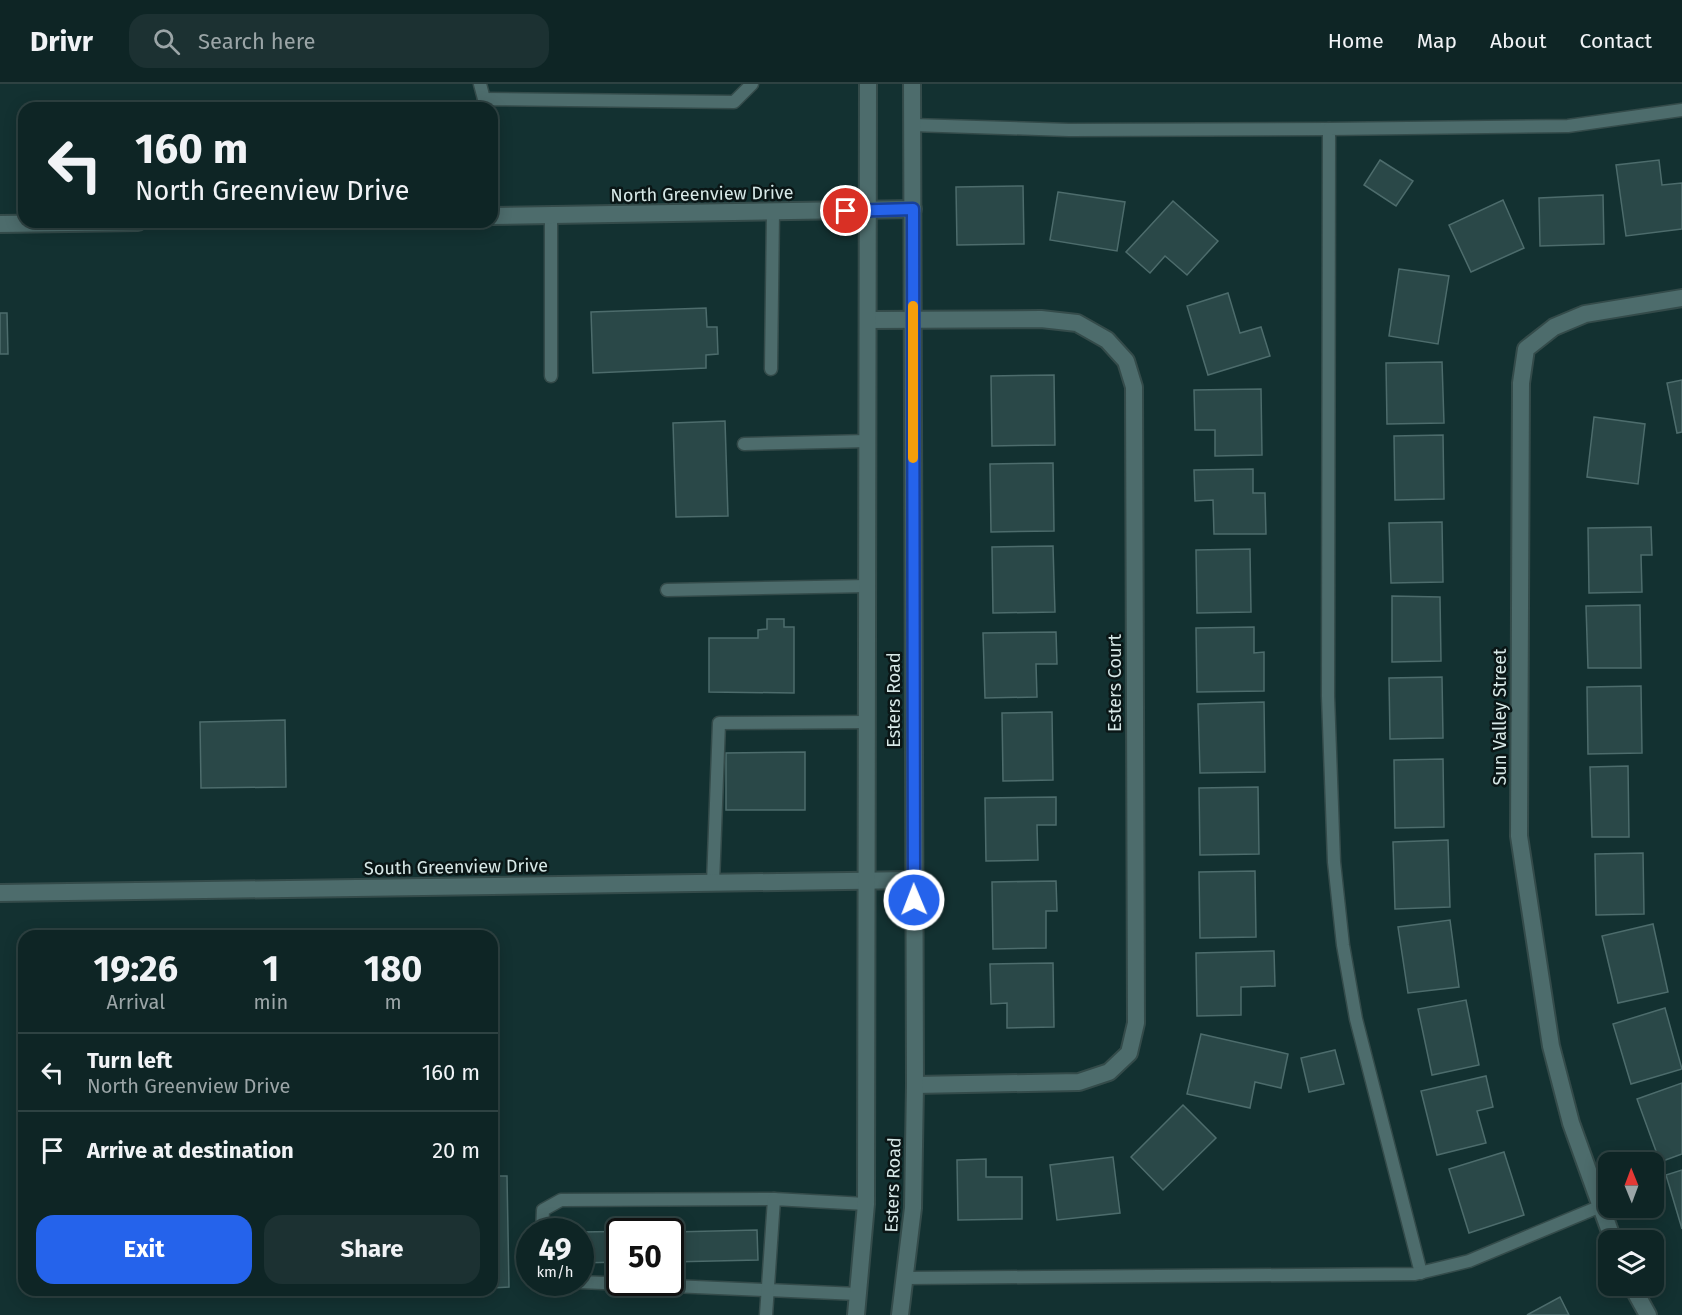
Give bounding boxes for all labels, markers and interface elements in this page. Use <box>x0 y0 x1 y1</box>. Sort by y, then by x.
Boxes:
search box <box>129 14 549 68</box>
text: Drivr <box>30 25 93 58</box>
icon: search <box>150 25 183 58</box>
text: Search here <box>198 28 315 55</box>
text: Home <box>1328 28 1384 54</box>
text: Map <box>1417 28 1457 54</box>
text: About <box>1490 28 1547 54</box>
text: Contact <box>1580 28 1652 54</box>
text: 160 m <box>135 124 248 174</box>
icon: left <box>36 126 114 204</box>
text: North Greenview Drive <box>135 175 410 207</box>
street label: North Greenview Drive <box>610 181 794 207</box>
pin <box>820 185 871 236</box>
icon: arrive <box>829 194 862 227</box>
street label: Esters Court <box>1104 634 1126 732</box>
street label: Sun Valley Street <box>1489 648 1511 786</box>
street label: Esters Road <box>883 652 905 748</box>
street label: South Greenview Drive <box>364 854 548 880</box>
position arrow <box>882 868 946 932</box>
text: 19:26 <box>94 947 178 991</box>
text: 1 <box>263 947 279 991</box>
text: 180 <box>364 947 422 991</box>
text: Arrival <box>107 990 165 1014</box>
text: min <box>254 990 288 1014</box>
text: m <box>384 990 402 1014</box>
text: Turn left <box>87 1047 172 1074</box>
icon: left <box>36 1056 69 1089</box>
text: 160 m <box>422 1059 480 1086</box>
text: North Greenview Drive <box>87 1074 290 1098</box>
icon: arrive <box>36 1134 69 1167</box>
text: Arrive at destination <box>87 1137 294 1164</box>
text: 20 m <box>432 1137 480 1164</box>
street label: Esters Road <box>880 1137 906 1233</box>
north arrow <box>1598 1152 1664 1218</box>
map controls <box>1598 1152 1664 1296</box>
button: Exit <box>36 1215 252 1284</box>
button: Share <box>264 1215 480 1284</box>
speed limit sign: 50 <box>606 1218 684 1296</box>
button: layers <box>1598 1230 1664 1296</box>
text: 49 <box>538 1232 572 1268</box>
text: km/h <box>536 1263 574 1281</box>

